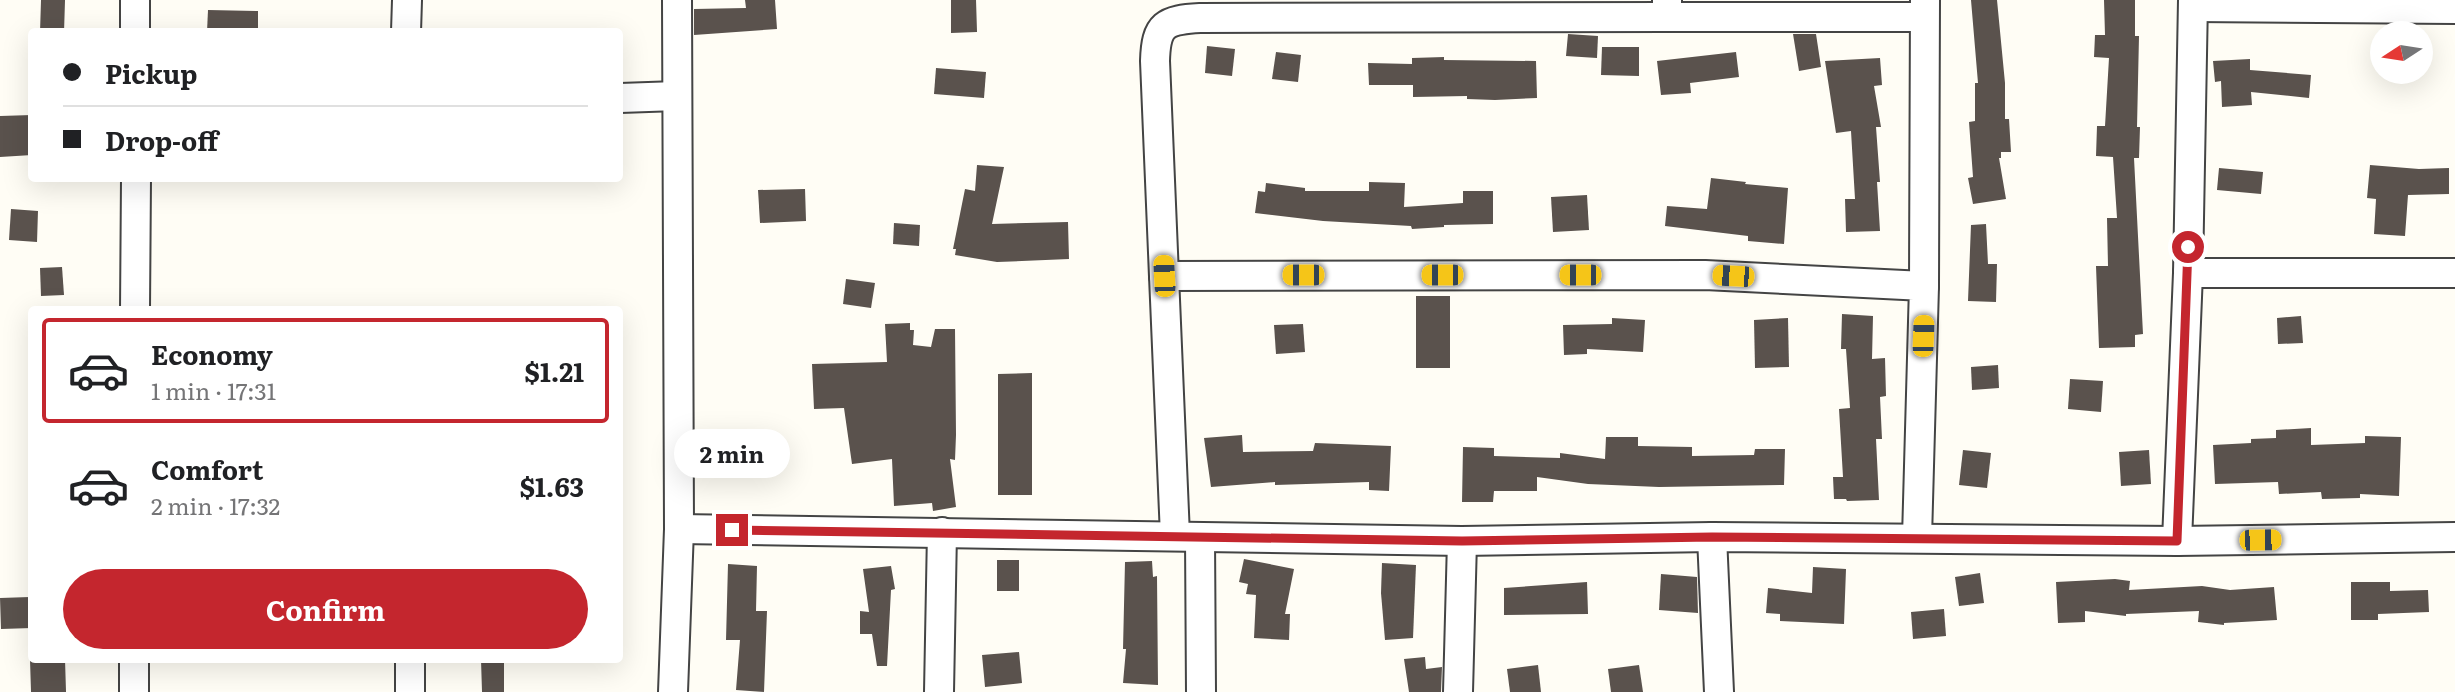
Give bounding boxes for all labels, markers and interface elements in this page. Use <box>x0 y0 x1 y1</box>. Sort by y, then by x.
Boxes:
north arrow <box>2370 21 2432 84</box>
map controls <box>2370 21 2433 84</box>
text: Pickup <box>105 53 197 92</box>
text: Drop-off <box>105 120 218 159</box>
route start <box>2172 231 2204 263</box>
car <box>1153 254 1176 298</box>
car <box>1712 264 1755 288</box>
car <box>1283 265 1325 286</box>
car <box>1422 265 1464 286</box>
car <box>1560 265 1602 286</box>
car <box>1912 315 1935 357</box>
text: Economy <box>151 334 273 373</box>
icon: car <box>67 339 130 402</box>
text: $1.21 <box>524 351 584 390</box>
text: 1 min · 17:31 <box>151 373 276 407</box>
callout: 2 min <box>674 428 790 477</box>
text: 2 min <box>700 436 764 470</box>
text: Comfort <box>151 449 263 488</box>
icon: car <box>67 454 130 517</box>
text: $1.63 <box>520 466 584 505</box>
text: 2 min · 17:32 <box>151 488 280 522</box>
route end <box>716 514 748 546</box>
car <box>2239 529 2282 551</box>
button: Confirm <box>63 569 588 649</box>

